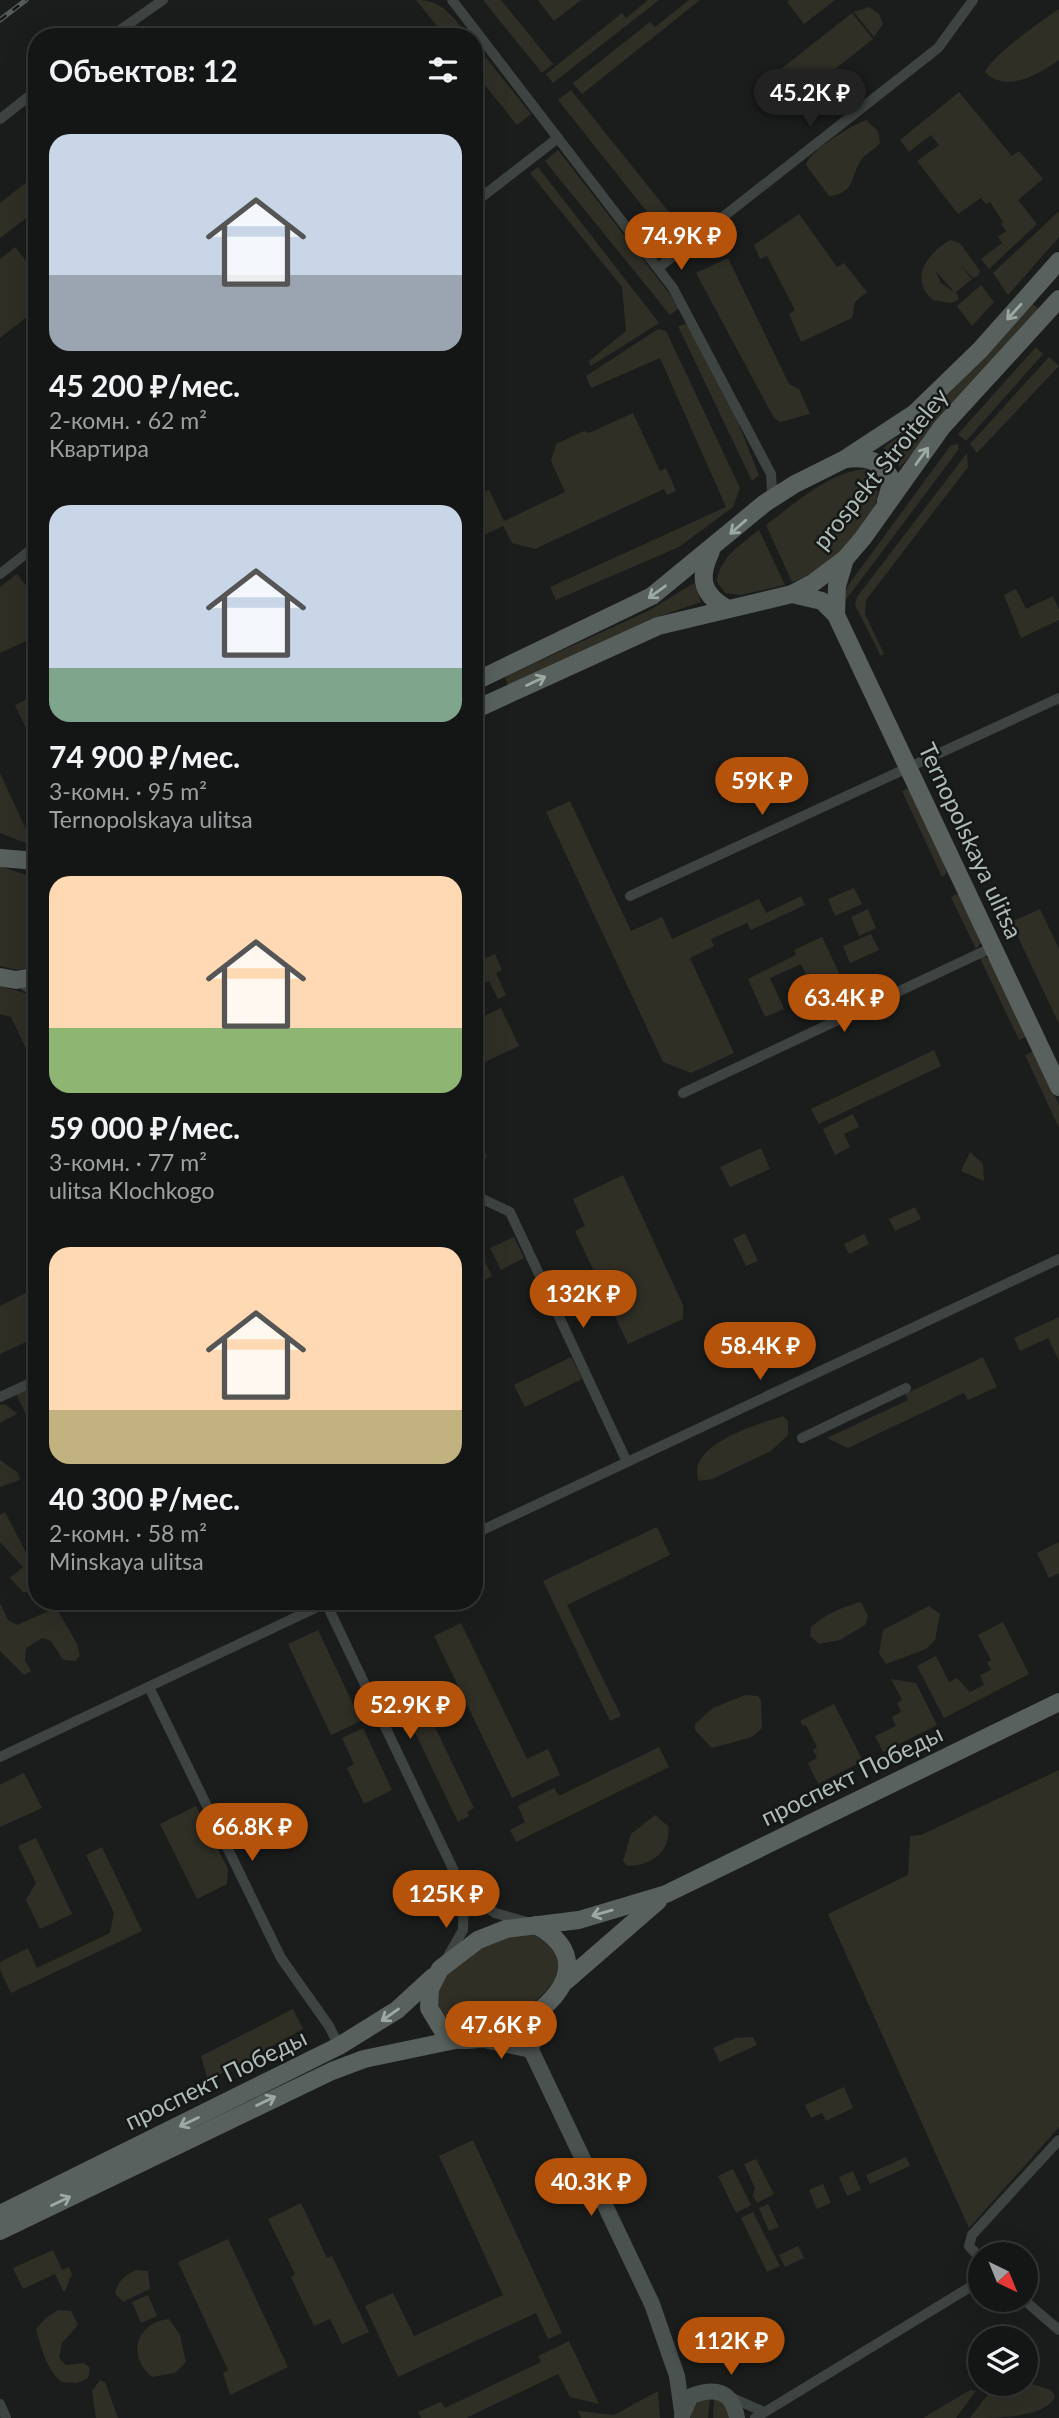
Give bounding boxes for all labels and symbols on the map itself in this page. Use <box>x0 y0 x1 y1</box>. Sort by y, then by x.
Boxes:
pin: 45.2K ₽ <box>745 69 875 129</box>
pin: 74.9K ₽ <box>616 212 746 272</box>
one-way arrow <box>1006 303 1022 321</box>
street label: prospekt Stroiteley <box>806 381 954 555</box>
one-way arrow <box>915 447 929 466</box>
one-way arrow <box>729 519 747 535</box>
one-way arrow <box>648 585 667 599</box>
one-way arrow <box>525 674 546 687</box>
street label: Ternopolskaya ulitsa <box>913 738 1029 943</box>
pin: 59K ₽ <box>713 758 811 817</box>
pin: 63.4K ₽ <box>779 974 909 1034</box>
pin: 132K ₽ <box>526 1270 640 1330</box>
pin: 58.4K ₽ <box>695 1322 825 1382</box>
pin: 52.9K ₽ <box>345 1682 475 1741</box>
street label: проспект Победы <box>756 1718 947 1831</box>
pin: 66.8K ₽ <box>187 1804 317 1863</box>
pin: 125K ₽ <box>389 1870 503 1930</box>
one-way arrow <box>591 1908 613 1921</box>
pin: 47.6K ₽ <box>436 2002 566 2061</box>
one-way arrow <box>381 2008 400 2022</box>
street label: проспект Победы <box>120 2022 311 2135</box>
one-way arrow <box>255 2094 276 2108</box>
one-way arrow <box>179 2115 200 2129</box>
pin: 40.3K ₽ <box>526 2158 656 2218</box>
one-way arrow <box>50 2194 71 2207</box>
north arrow <box>968 2242 1038 2312</box>
pin: 112K ₽ <box>674 2318 788 2377</box>

